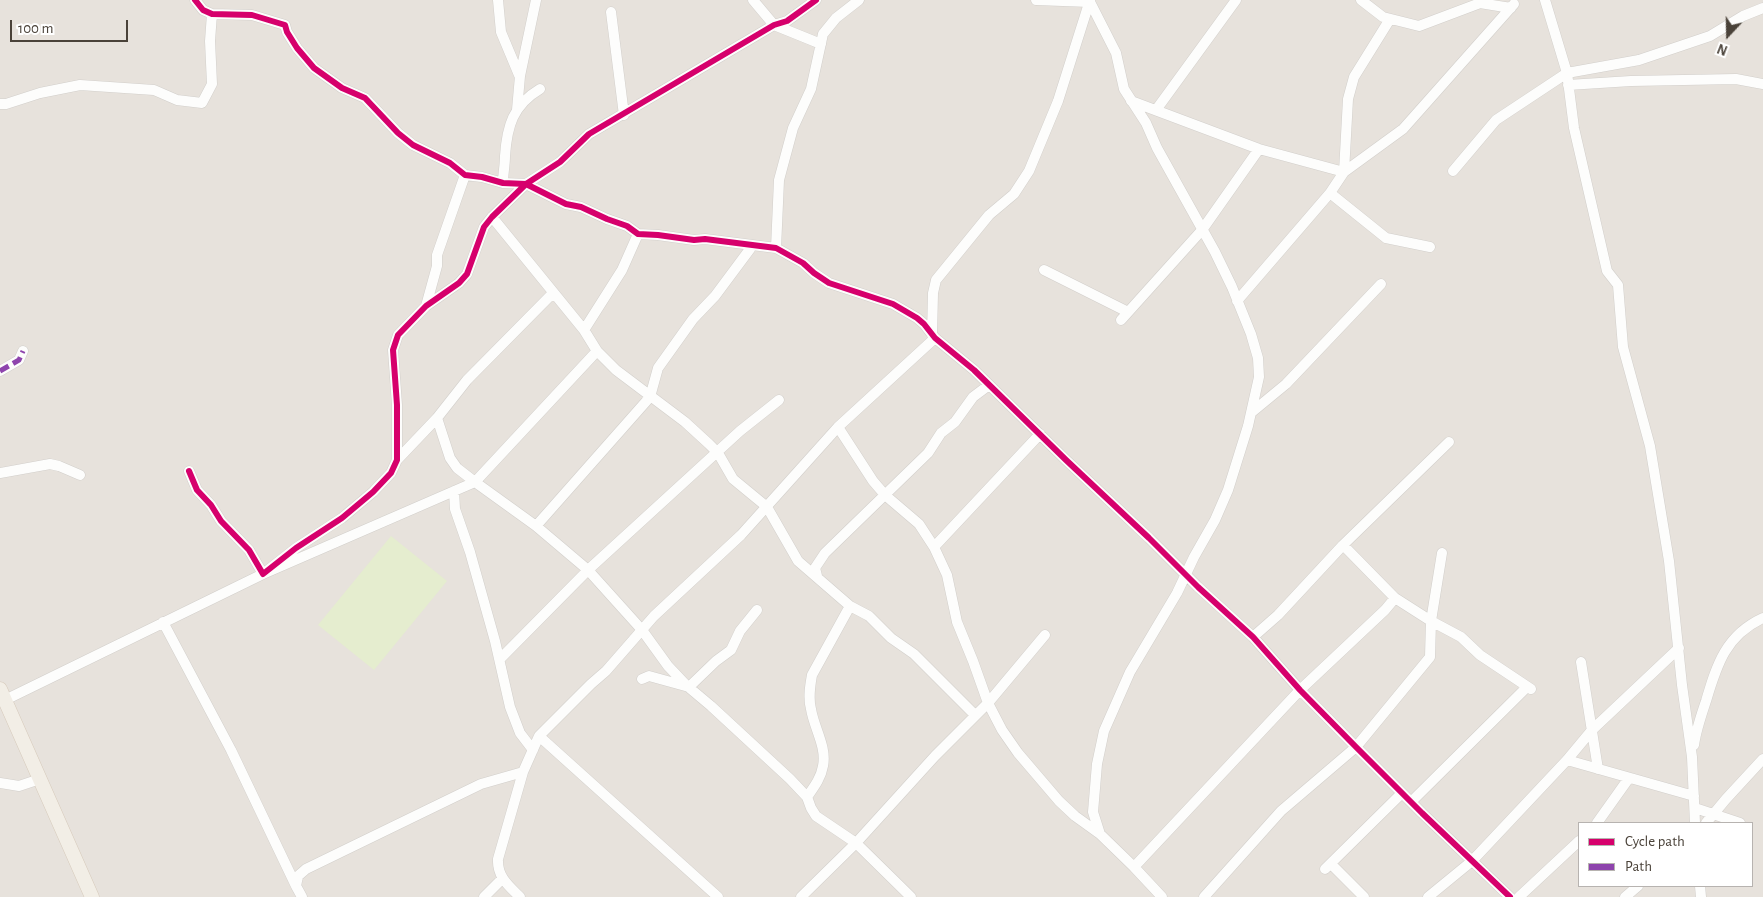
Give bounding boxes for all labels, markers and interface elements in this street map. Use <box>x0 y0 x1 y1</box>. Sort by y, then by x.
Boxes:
scale bar <box>12 10 130 42</box>
north arrow <box>1703 10 1753 60</box>
text: 100 m <box>18 21 53 36</box>
text: N <box>1716 41 1730 57</box>
legend <box>1578 822 1753 887</box>
text: Cycle path <box>1625 834 1685 849</box>
text: Path <box>1625 859 1652 874</box>

